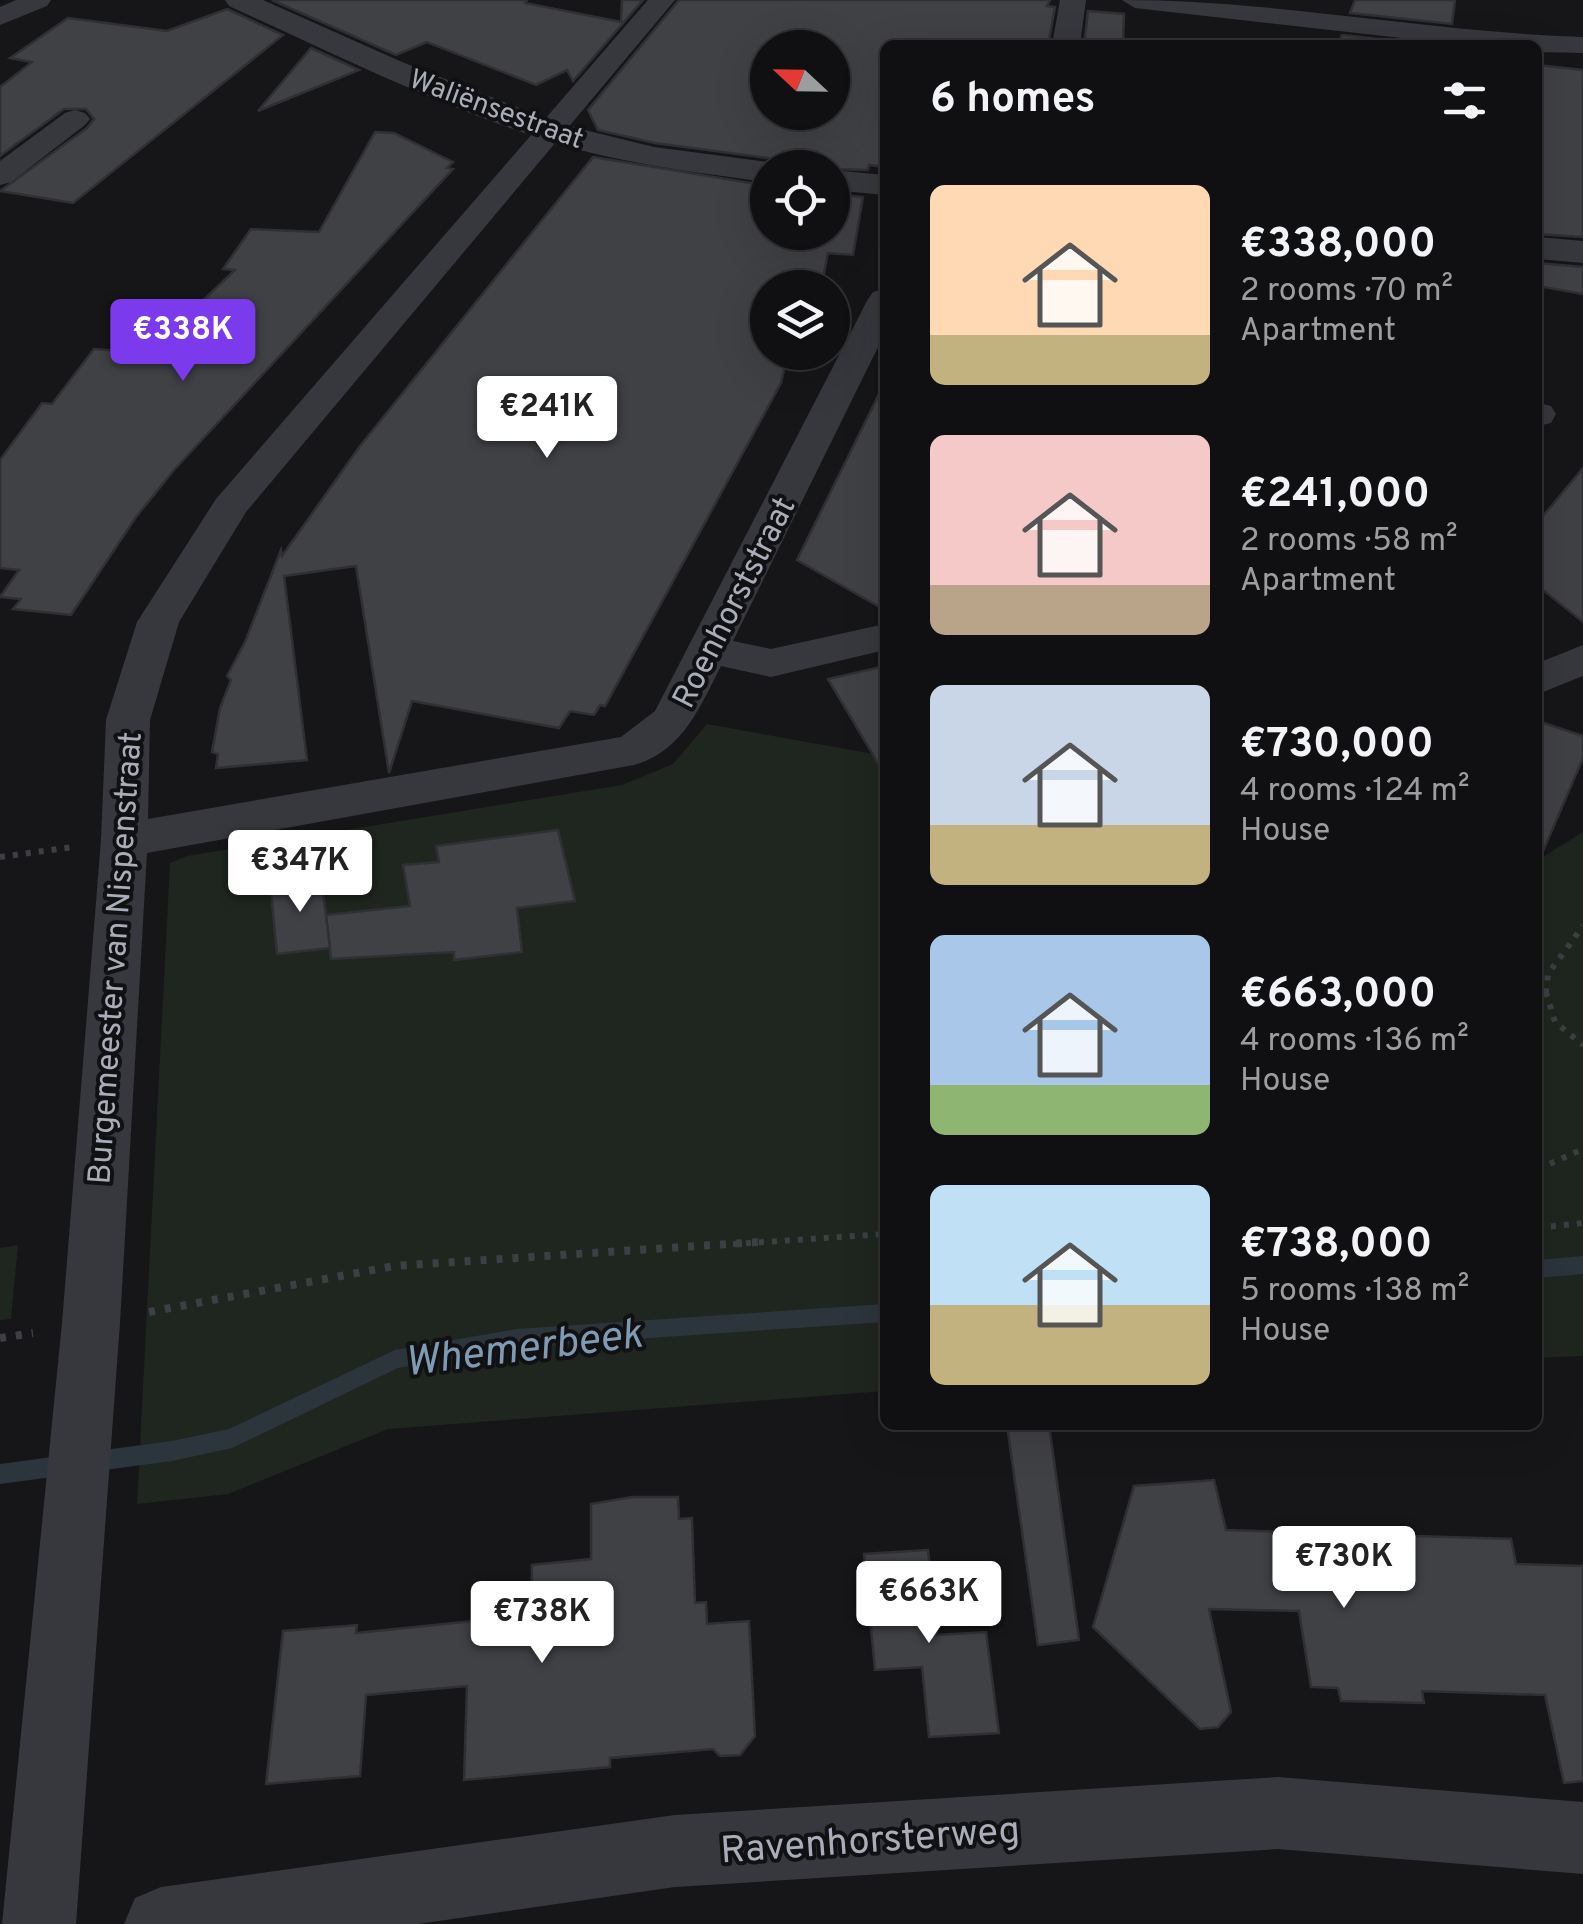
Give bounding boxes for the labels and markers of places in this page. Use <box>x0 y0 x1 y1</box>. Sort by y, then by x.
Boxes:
pin: €338K <box>113 299 253 384</box>
pin: €241K <box>477 376 617 461</box>
pin: €347K <box>230 830 370 915</box>
pin: €730K <box>1274 1526 1414 1611</box>
pin: €663K <box>859 1561 999 1646</box>
pin: €738K <box>472 1581 612 1666</box>

